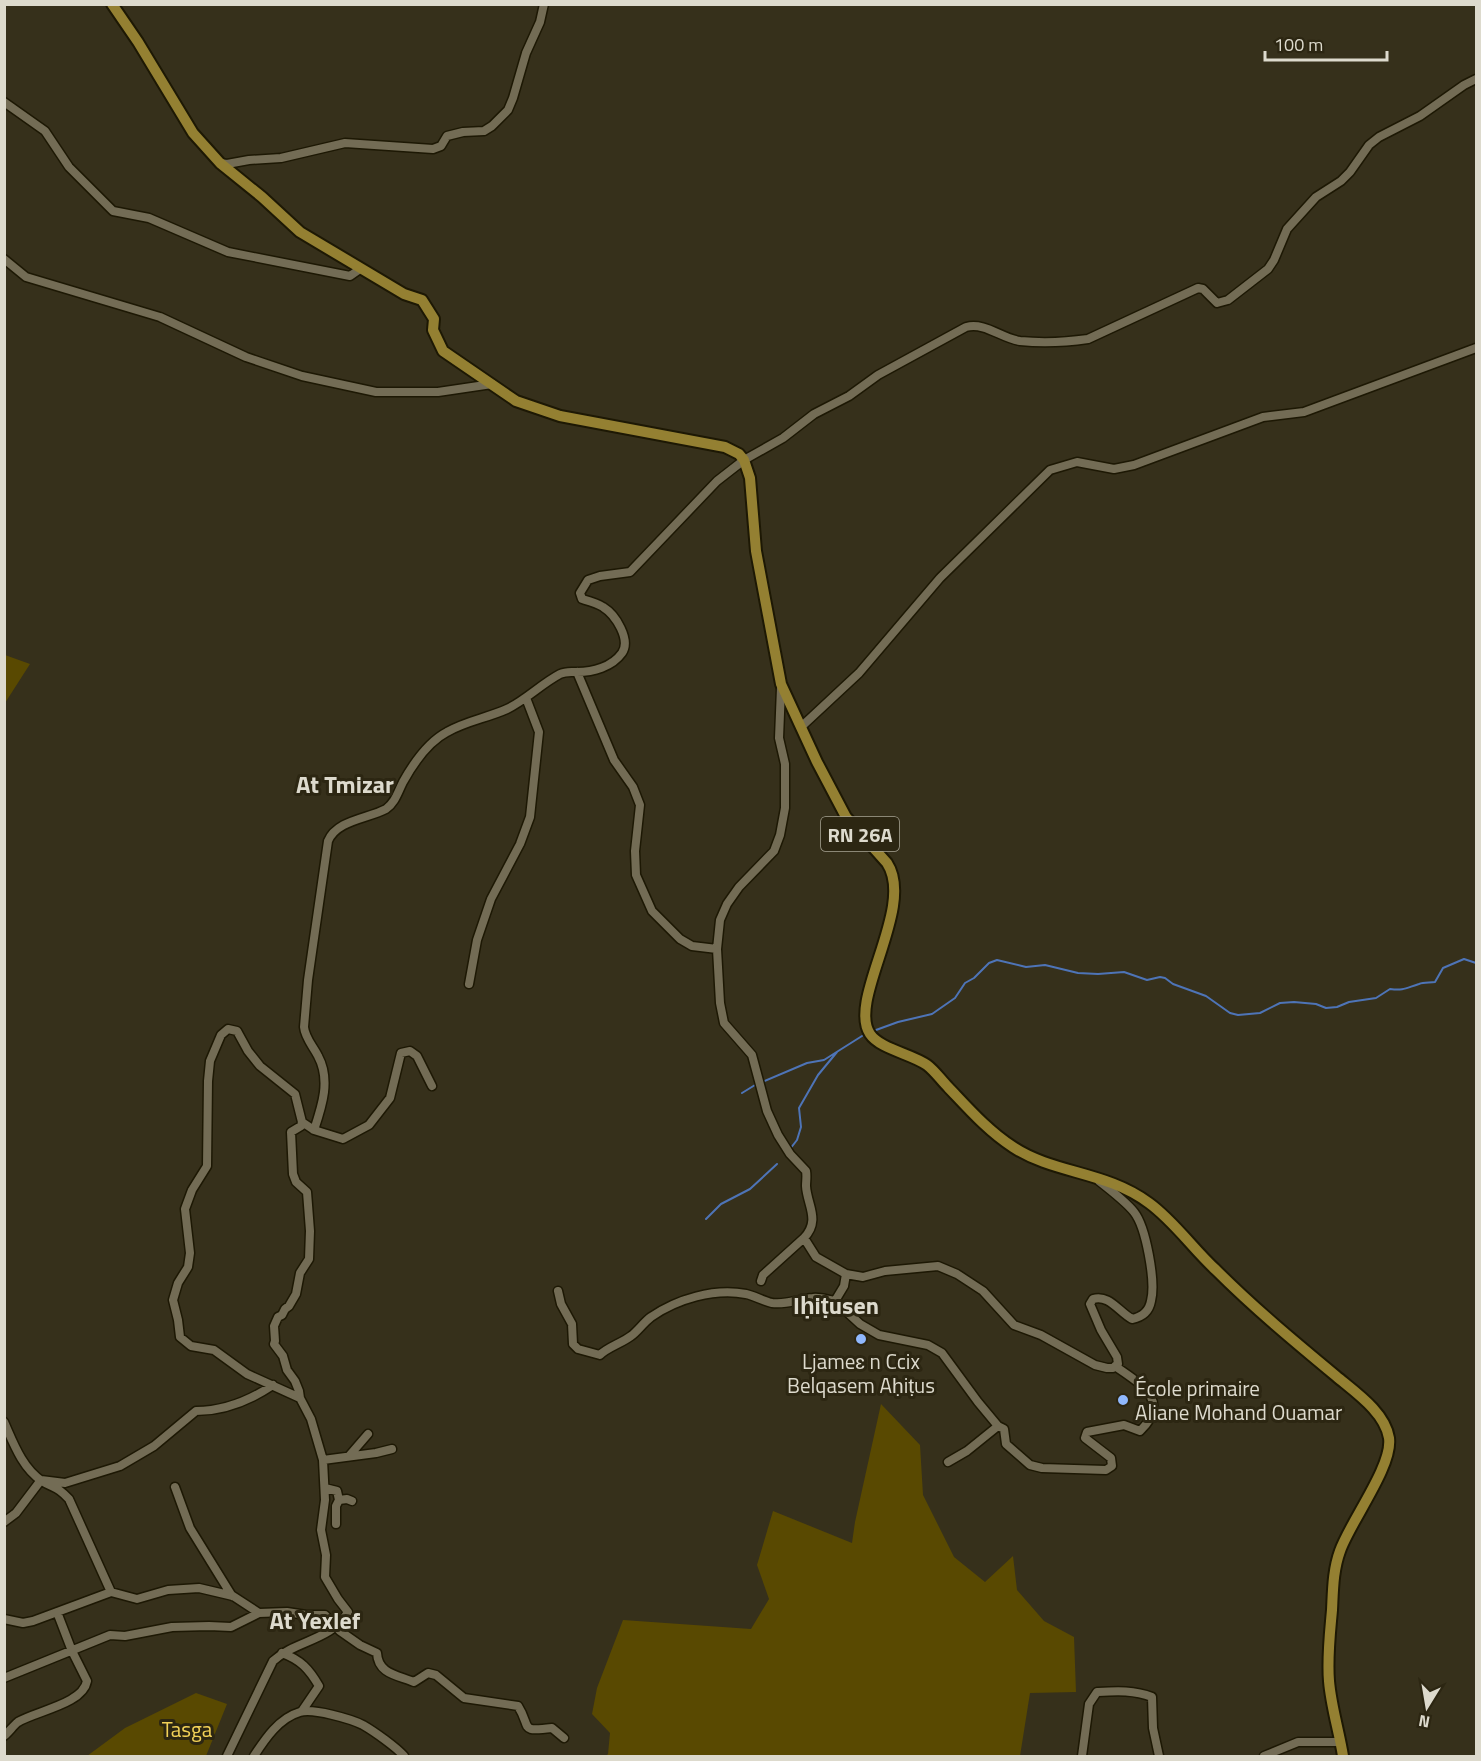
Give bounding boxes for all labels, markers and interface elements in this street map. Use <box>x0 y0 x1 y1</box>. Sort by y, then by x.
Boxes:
scale bar <box>1265 24 1386 62</box>
text: 100 m <box>1274 31 1323 58</box>
district label: At Tmizar <box>296 766 394 802</box>
road number: RN 26A <box>821 817 899 851</box>
district label: Iḥiṭusen <box>793 1287 879 1323</box>
marker: Ljameɛ n Ccix Belqasem Aḥiṭus <box>854 1332 868 1346</box>
place label: Ljameɛ n Ccix Belqasem Aḥiṭus <box>787 1345 935 1401</box>
place label: École primaire Aliane Mohand Ouamar <box>1135 1372 1342 1428</box>
marker: École primaire Aliane Mohand Ouamar <box>1116 1393 1130 1407</box>
district label: At Yexlef <box>270 1602 361 1638</box>
north arrow <box>1397 1677 1457 1737</box>
text: N <box>1416 1709 1432 1735</box>
park label: Tasga <box>162 1713 213 1745</box>

